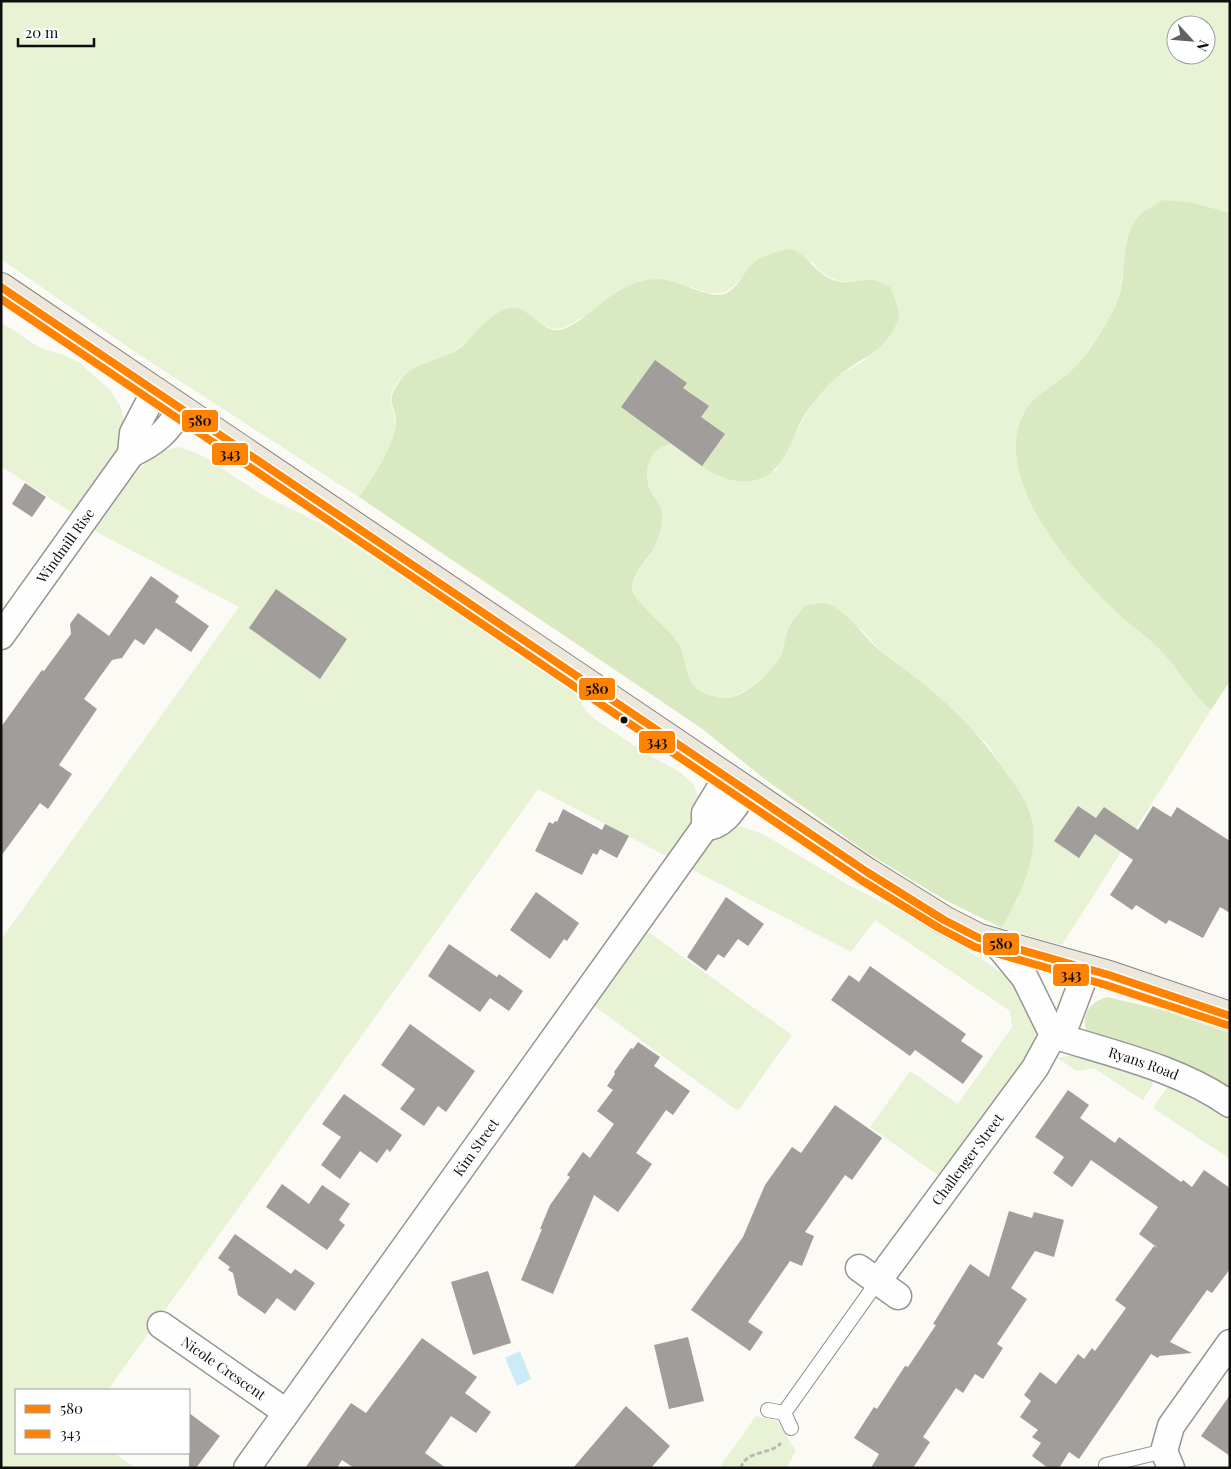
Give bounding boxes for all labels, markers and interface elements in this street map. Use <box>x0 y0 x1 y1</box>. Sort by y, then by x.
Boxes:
scale bar <box>18 15 94 47</box>
north arrow <box>1166 15 1216 65</box>
text: 20 m <box>25 22 59 42</box>
text: N <box>1192 37 1214 55</box>
line badge: 580 <box>181 409 219 433</box>
text: 580 <box>188 411 212 430</box>
line badge: 343 <box>211 442 249 466</box>
text: 343 <box>220 444 241 463</box>
street label: Windmill Rise <box>31 504 98 587</box>
line badge: 580 <box>578 677 616 701</box>
text: 580 <box>585 679 609 698</box>
unlabelled marker <box>619 715 629 725</box>
line badge: 343 <box>638 730 676 754</box>
text: 343 <box>647 732 668 751</box>
line badge: 580 <box>982 932 1020 956</box>
text: 580 <box>989 934 1013 953</box>
line badge: 343 <box>1052 963 1090 987</box>
text: 343 <box>1061 965 1082 984</box>
street label: Ryans Road <box>1106 1042 1182 1084</box>
street label: Challenger Street <box>927 1109 1008 1209</box>
street label: Kim Street <box>448 1114 503 1180</box>
street label: Nicole Crescent <box>178 1332 270 1405</box>
legend <box>15 1389 190 1454</box>
text: 580 <box>60 1398 83 1418</box>
text: 343 <box>60 1423 81 1443</box>

